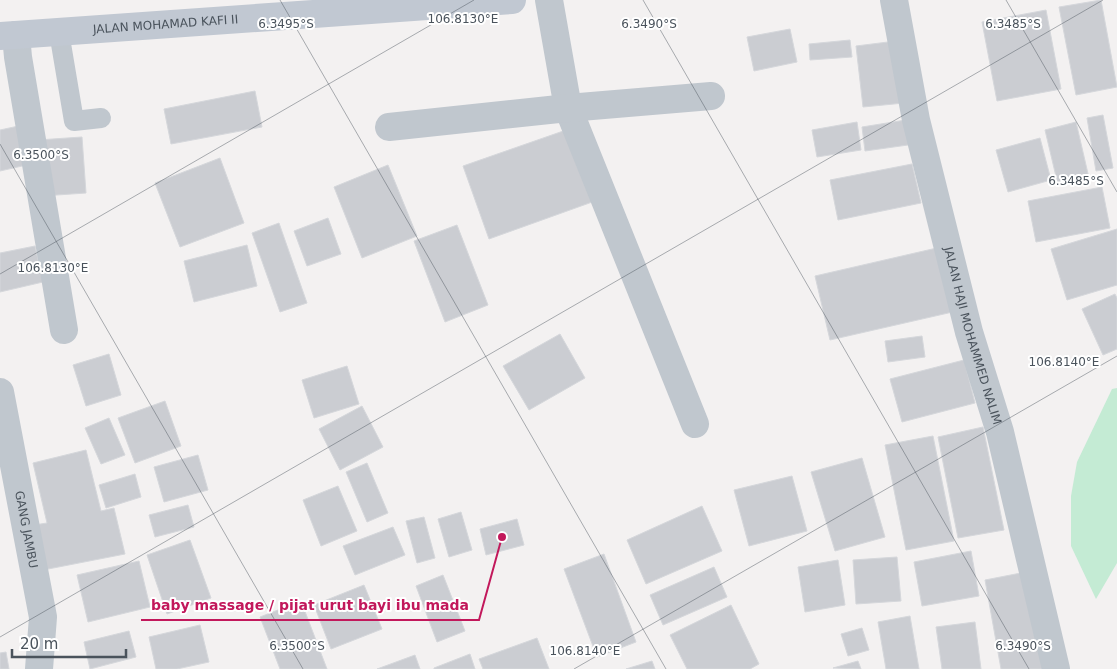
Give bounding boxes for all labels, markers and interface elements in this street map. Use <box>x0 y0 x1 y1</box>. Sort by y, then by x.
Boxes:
street label: JALAN MOHAMAD KAFI II <box>92 12 239 37</box>
text: 106.8130°E <box>428 12 498 26</box>
text: 6.3495°S <box>258 17 314 31</box>
text: 6.3490°S <box>621 17 677 31</box>
text: 6.3485°S <box>985 17 1041 31</box>
text: 6.3500°S <box>13 148 69 162</box>
text: 6.3485°S <box>1048 174 1104 188</box>
street label: JALAN HAJI MOHAMMED NALIM <box>941 244 1004 426</box>
text: 106.8130°E <box>18 261 88 275</box>
text: 106.8140°E <box>1029 355 1099 369</box>
street label: GANG JAMBU <box>12 490 41 569</box>
callout: baby massage / pijat urut bayi ibu mada <box>141 591 479 620</box>
text: baby massage / pijat urut bayi ibu mada <box>151 597 469 613</box>
scale bar <box>12 626 126 658</box>
text: 20 m <box>20 635 58 653</box>
text: 6.3500°S <box>269 639 325 653</box>
text: 6.3490°S <box>995 639 1051 653</box>
text: 106.8140°E <box>550 644 620 658</box>

